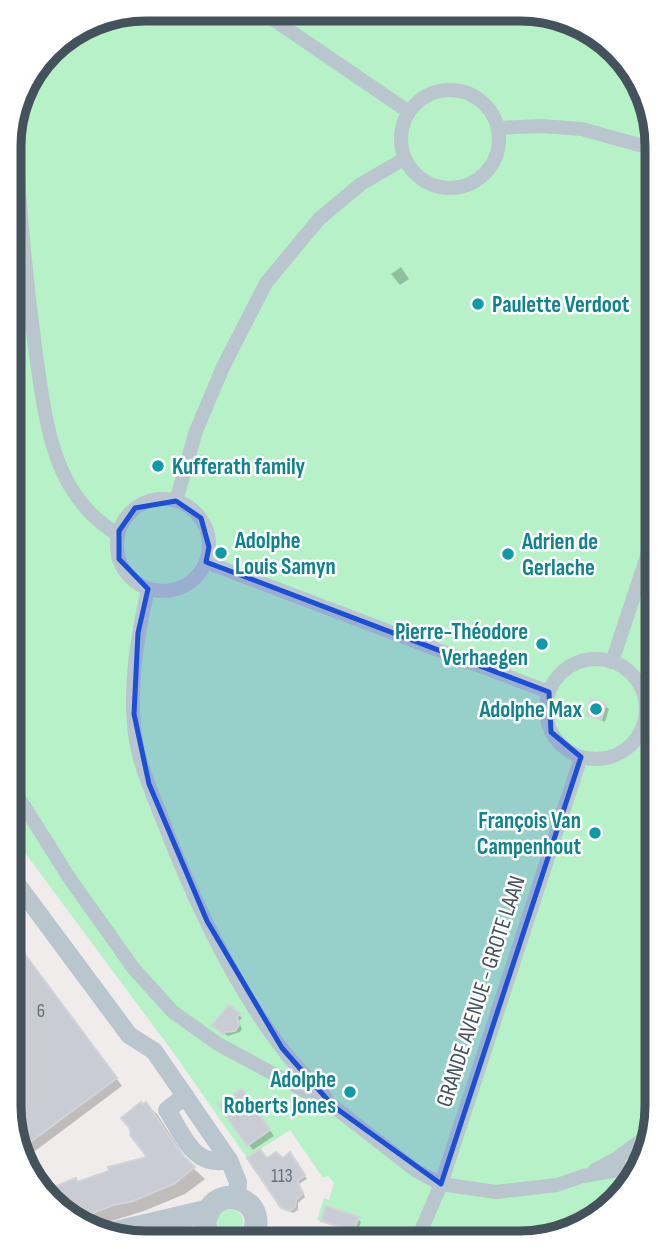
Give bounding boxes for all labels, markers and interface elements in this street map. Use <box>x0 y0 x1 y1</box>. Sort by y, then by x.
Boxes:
place label: Paulette Verdoot <box>492 291 630 319</box>
marker: Paulette Verdoot <box>470 296 486 312</box>
place label: Kufferath family <box>172 453 306 481</box>
marker: Kufferath family <box>150 458 166 474</box>
place label: Adolphe Louis Samyn <box>234 527 336 581</box>
place label: Adrien de Gerlache <box>521 528 598 582</box>
marker: Adolphe Louis Samyn <box>213 545 229 561</box>
marker: Adrien de Gerlache <box>500 546 516 562</box>
place label: Pierre-Théodore Verhaegen <box>395 618 528 672</box>
marker: Pierre-Théodore Verhaegen <box>534 636 550 652</box>
place label: Adolphe Max <box>478 696 582 724</box>
marker: Adolphe Max <box>588 701 604 717</box>
place label: François Van Campenhout <box>477 807 581 861</box>
marker: François Van Campenhout <box>587 825 603 841</box>
street label: GRANDE AVENUE - GROTE LAAN <box>430 872 532 1110</box>
house number: 6 <box>37 1000 45 1023</box>
place label: Adolphe Roberts Jones <box>224 1066 336 1120</box>
marker: Adolphe Roberts Jones <box>342 1084 358 1100</box>
house number: 113 <box>271 1165 293 1188</box>

